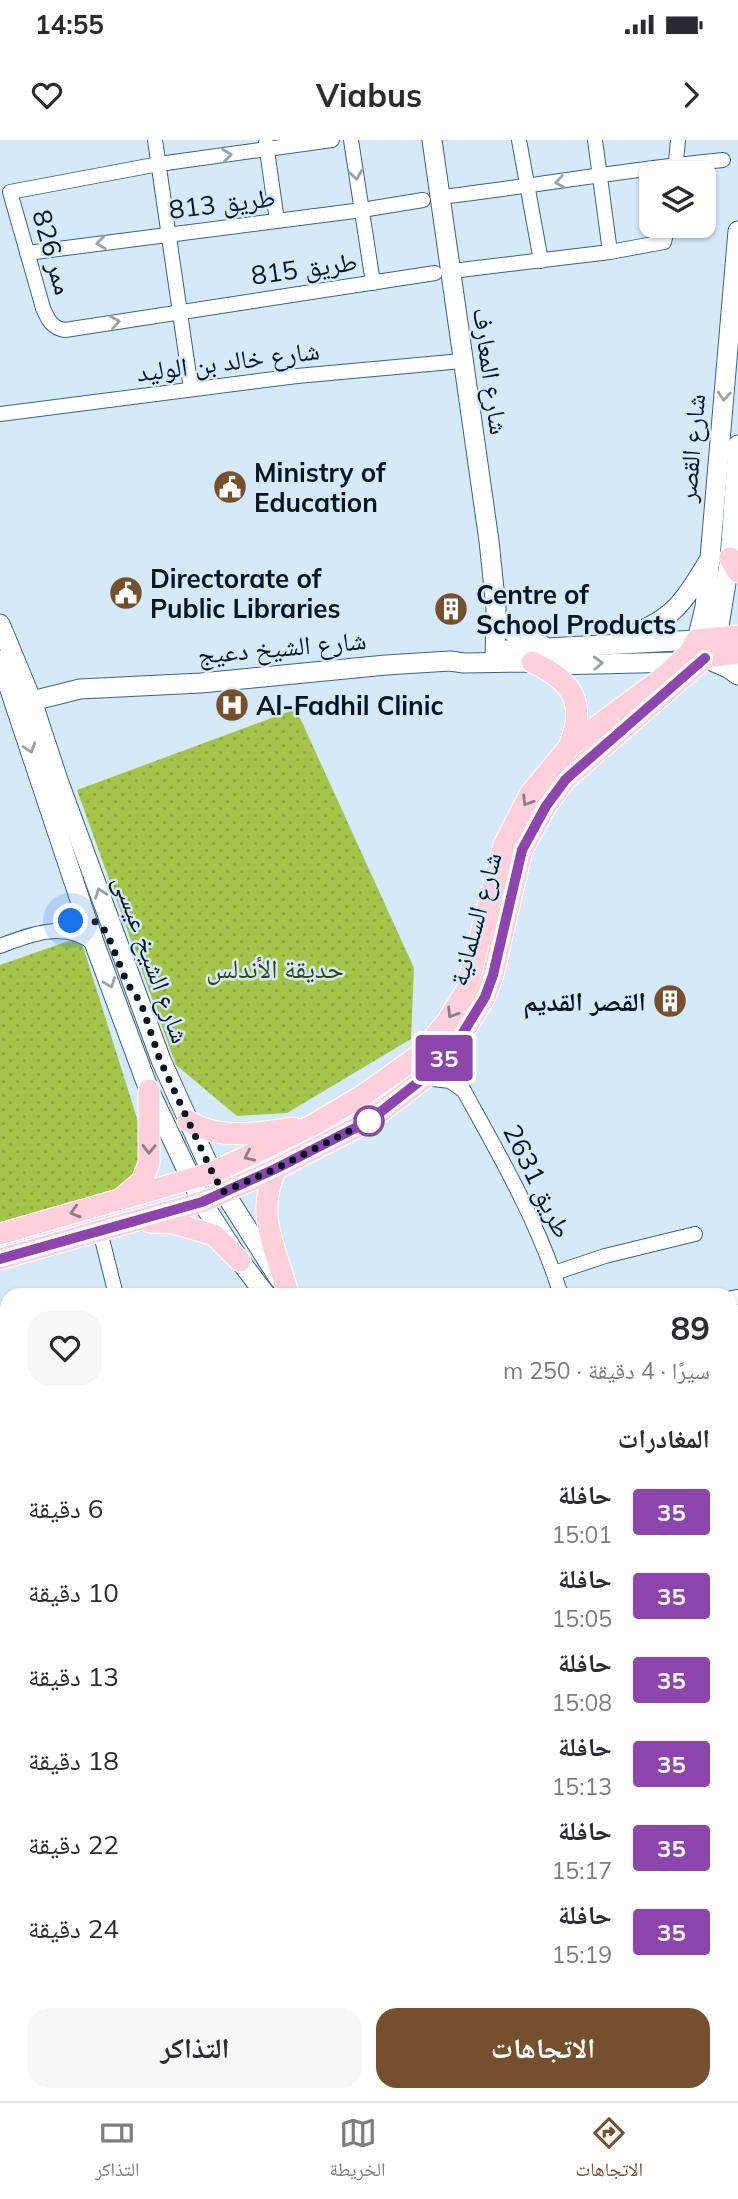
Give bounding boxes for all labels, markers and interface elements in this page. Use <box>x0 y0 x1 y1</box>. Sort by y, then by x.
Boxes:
text: 14:55 <box>35 8 104 41</box>
text: Viabus <box>316 75 422 115</box>
icon: heart <box>28 76 66 114</box>
icon: forward <box>672 76 710 114</box>
one-way arrow <box>221 147 233 162</box>
map controls <box>639 161 716 238</box>
button: layers <box>639 161 716 238</box>
one-way arrow <box>349 169 364 181</box>
one-way arrow <box>554 174 566 189</box>
street label: طريق 813 <box>167 180 277 226</box>
street label: ممر 826 <box>25 206 81 298</box>
one-way arrow <box>95 236 106 251</box>
street label: طريق 815 <box>249 244 359 292</box>
street label: شارع المعارف <box>466 305 516 437</box>
one-way arrow <box>109 315 121 330</box>
street label: شارع خالد بن الوليد <box>135 333 321 389</box>
one-way arrow <box>717 391 732 402</box>
street label: شارع القصر <box>670 392 712 505</box>
place label: Ministry of Education <box>254 456 386 519</box>
public building icon: Ministry of Education <box>211 468 249 506</box>
place label: Directorate of Public Libraries <box>150 562 340 625</box>
public building icon: Directorate of Public Libraries <box>107 574 145 612</box>
place label: Centre of School Products <box>476 578 676 641</box>
building icon: Centre of School Products <box>432 590 470 628</box>
street label: شارع الشيخ دعيج <box>196 623 368 672</box>
one-way arrow <box>593 656 604 671</box>
hospital icon: Al-Fadhil Clinic <box>213 686 251 724</box>
place label: Al-Fadhil Clinic <box>256 689 444 722</box>
one-way arrow <box>22 741 36 754</box>
one-way arrow <box>522 793 535 806</box>
street label: شارع السلمانية <box>441 849 509 989</box>
street label: شارع الشيخ عيسى <box>105 871 198 1048</box>
one-way arrow <box>94 888 108 900</box>
your location <box>53 903 88 938</box>
park label: حديقة الأندلس <box>206 952 344 985</box>
one-way arrow <box>101 976 115 988</box>
building icon: القصر القديم <box>651 982 689 1020</box>
place label: القصر القديم <box>523 985 646 1020</box>
one-way arrow <box>448 1006 461 1019</box>
line badge: 35 <box>412 1035 476 1081</box>
text: 35 <box>430 1043 458 1073</box>
unlabelled marker <box>354 1106 384 1136</box>
street label: طريق 2631 <box>496 1119 580 1243</box>
one-way arrow <box>141 1144 157 1155</box>
one-way arrow <box>243 1148 256 1162</box>
one-way arrow <box>70 1203 82 1218</box>
text: 89 <box>670 1307 710 1348</box>
button: heart <box>28 1311 102 1385</box>
text: سيرًا · 4 دقيقة · 250 m <box>503 1356 710 1385</box>
text: المغادرات <box>618 1422 710 1455</box>
text: حافلة <box>558 1478 612 1511</box>
text: 6 دقيقة <box>28 1492 103 1525</box>
text: 35 <box>657 1497 686 1527</box>
text: 15:01 <box>552 1520 612 1549</box>
text: حافلة <box>558 1562 612 1595</box>
text: 10 دقيقة <box>28 1576 119 1609</box>
text: 35 <box>657 1581 686 1611</box>
text: 15:05 <box>552 1604 612 1633</box>
text: حافلة <box>558 1646 612 1679</box>
text: 13 دقيقة <box>28 1660 119 1693</box>
text: 35 <box>657 1665 686 1695</box>
text: 15:08 <box>552 1688 612 1717</box>
text: حافلة <box>558 1730 612 1763</box>
text: 18 دقيقة <box>28 1744 119 1777</box>
text: 35 <box>657 1749 686 1779</box>
text: 15:13 <box>552 1772 612 1801</box>
text: حافلة <box>558 1814 612 1847</box>
text: 22 دقيقة <box>28 1828 119 1861</box>
text: 35 <box>657 1833 686 1863</box>
text: 15:17 <box>552 1856 612 1885</box>
text: حافلة <box>558 1898 612 1931</box>
text: 24 دقيقة <box>28 1912 119 1945</box>
text: 35 <box>657 1917 686 1947</box>
text: 15:19 <box>552 1940 612 1969</box>
button: التذاكر <box>28 2008 362 2088</box>
button: الاتجاهات <box>376 2008 710 2088</box>
tab: التذاكر <box>95 2114 140 2188</box>
tab: الخريطة <box>330 2114 385 2188</box>
tab: الاتجاهات <box>576 2114 643 2188</box>

